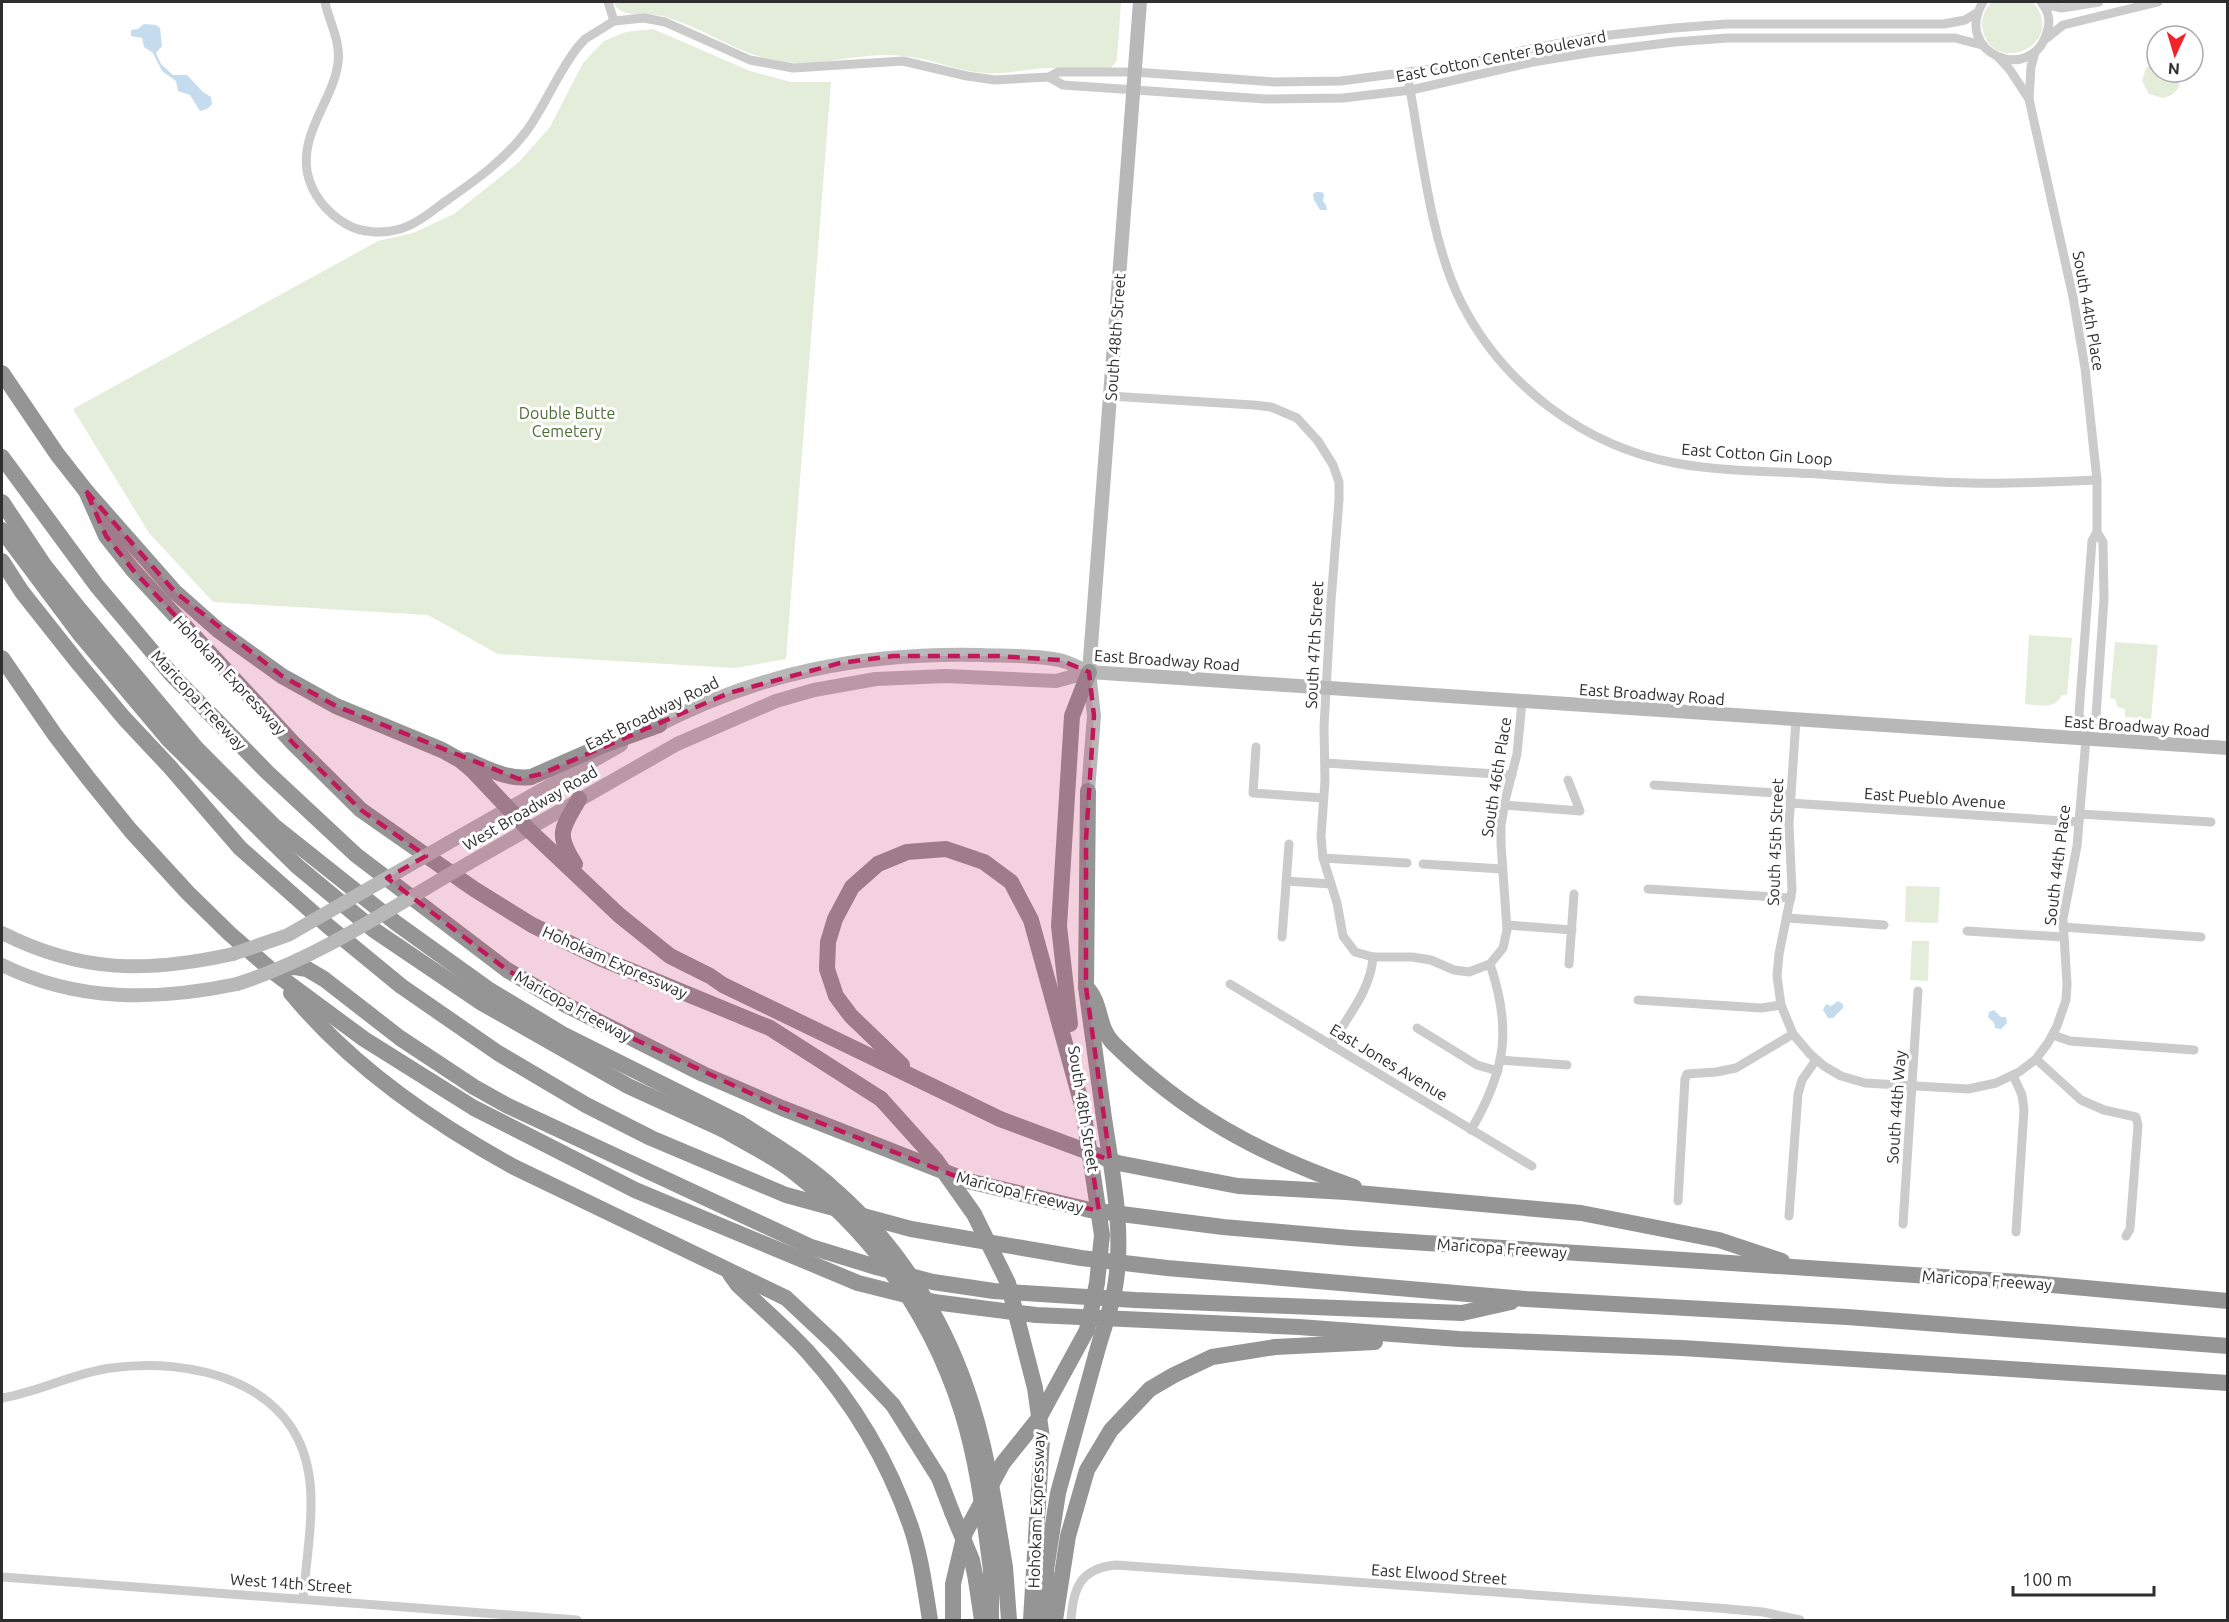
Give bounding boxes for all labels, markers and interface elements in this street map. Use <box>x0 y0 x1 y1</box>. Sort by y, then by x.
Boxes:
north arrow <box>2145 24 2205 84</box>
street label: East Cotton Center Boulevard <box>1394 27 1608 85</box>
text: N <box>2167 60 2181 78</box>
street label: South 44th Place <box>2070 250 2108 372</box>
street label: South 48th Street <box>1102 272 1128 401</box>
park label: Double Butte Cemetery <box>519 404 615 440</box>
street label: East Cotton Gin Loop <box>1681 440 1833 468</box>
street label: South 47th Street <box>1302 580 1326 709</box>
street label: Hohokam Expressway <box>170 612 290 739</box>
street label: Maricopa Freeway <box>148 646 250 754</box>
street label: East Broadway Road <box>1093 646 1241 674</box>
street label: East Broadway Road <box>582 673 722 753</box>
street label: East Broadway Road <box>1578 680 1726 708</box>
street label: East Broadway Road <box>2063 712 2211 740</box>
street label: South 46th Place <box>1478 716 1514 838</box>
street label: West Broadway Road <box>460 762 600 854</box>
street label: South 45th Street <box>1764 777 1786 906</box>
street label: East Pueblo Avenue <box>1863 784 2007 812</box>
street label: South 44th Place <box>2041 804 2073 926</box>
street label: Hohokam Expressway <box>540 922 690 1002</box>
street label: Maricopa Freeway <box>512 967 635 1046</box>
street label: East Jones Avenue <box>1327 1020 1451 1104</box>
street label: South 48th Street <box>1065 1044 1103 1174</box>
street label: South 44th Way <box>1883 1049 1909 1164</box>
street label: Maricopa Freeway <box>955 1168 1086 1217</box>
street label: Maricopa Freeway <box>1436 1234 1568 1262</box>
street label: Maricopa Freeway <box>1921 1266 2053 1294</box>
street label: Hohokam Expressway <box>1024 1431 1048 1588</box>
scale bar <box>2013 1559 2154 1597</box>
street label: East Elwood Street <box>1371 1560 1508 1588</box>
text: 100 m <box>2022 1569 2072 1589</box>
street label: West 14th Street <box>229 1570 353 1596</box>

